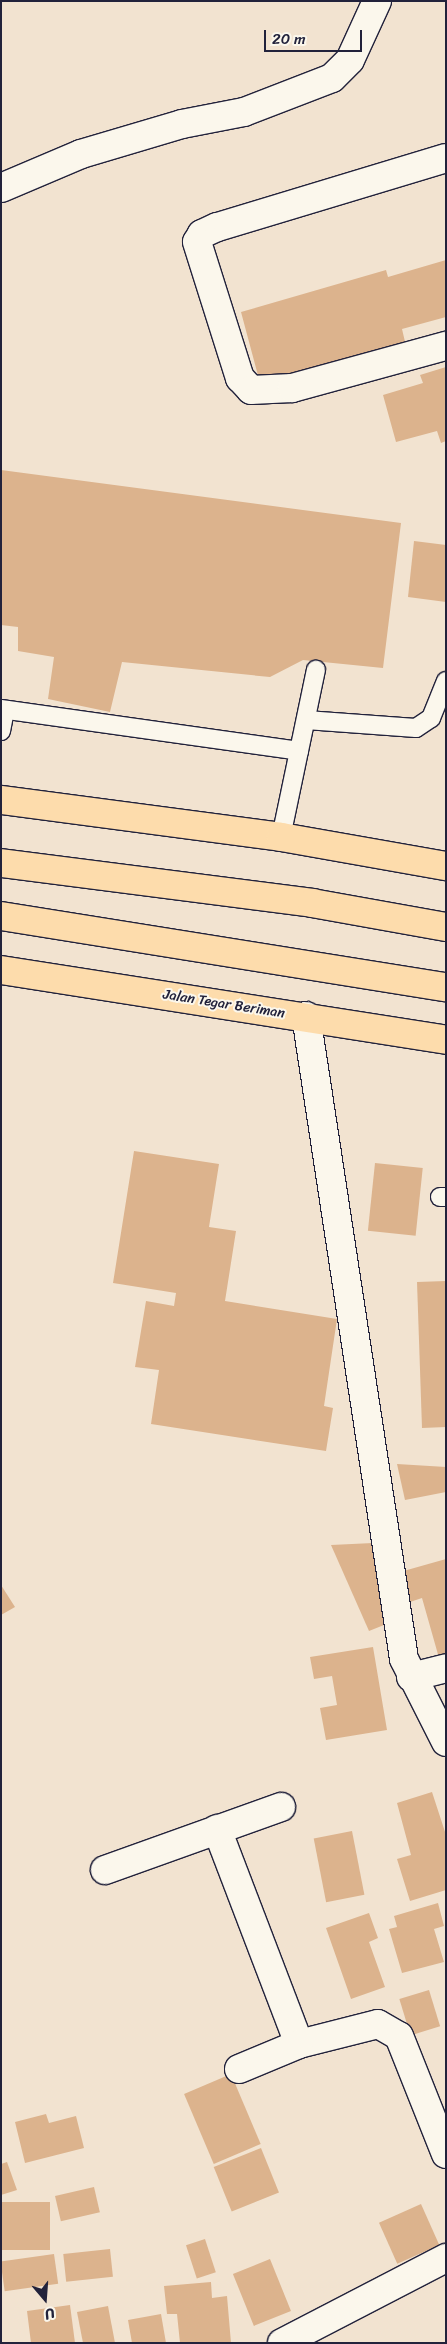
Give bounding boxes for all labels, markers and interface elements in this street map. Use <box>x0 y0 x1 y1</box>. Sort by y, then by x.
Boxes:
scale bar <box>267 20 364 52</box>
text: 20 m <box>272 26 306 52</box>
street label: Jalan Tegar Beriman <box>161 986 287 1022</box>
north arrow <box>20 2274 70 2324</box>
text: U <box>42 2300 58 2327</box>

